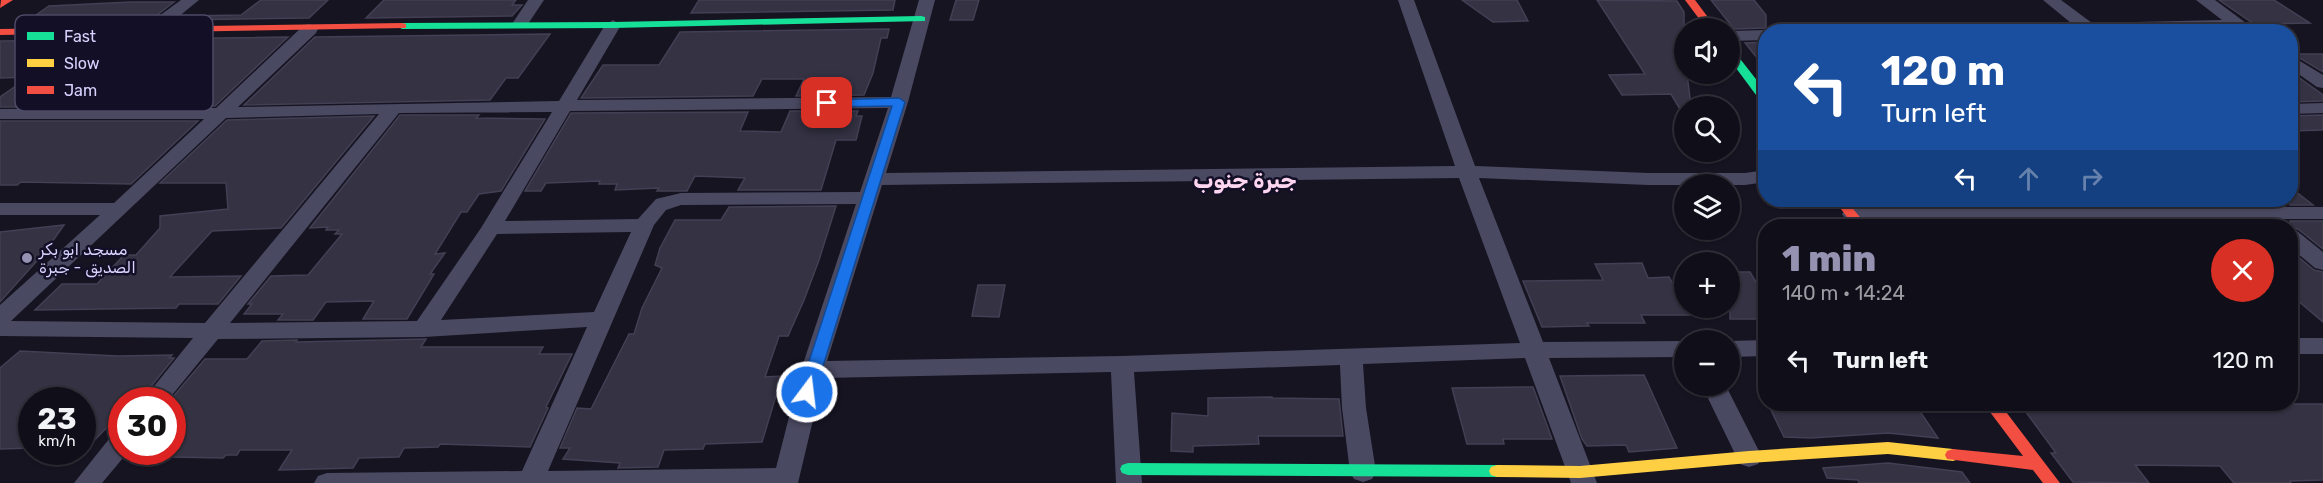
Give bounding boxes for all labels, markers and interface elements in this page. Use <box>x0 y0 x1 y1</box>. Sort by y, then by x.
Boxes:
legend <box>15 15 213 111</box>
map controls <box>1674 18 1740 396</box>
button: sound <box>1674 18 1740 84</box>
text: Fast <box>64 27 96 46</box>
text: 120 m <box>1881 46 2005 96</box>
icon: left <box>1782 48 1860 126</box>
text: Slow <box>64 54 100 73</box>
pin <box>801 77 852 128</box>
text: Jam <box>64 81 97 100</box>
icon: arrive <box>810 86 843 119</box>
button: search <box>1674 96 1740 162</box>
text: Turn left <box>1881 97 1986 129</box>
icon: left <box>1949 162 1982 195</box>
icon: ahead <box>2012 162 2045 195</box>
icon: right <box>2075 162 2108 195</box>
district label: جبرة جنوب <box>1193 167 1297 194</box>
button: layers <box>1674 174 1740 240</box>
text: 1 min <box>1782 237 1876 280</box>
button: close <box>2211 239 2274 302</box>
place label: مسجد ابو بكر الصديق - جبرة <box>38 240 136 278</box>
marker: مسجد ابو بكر الصديق - جبرة <box>20 251 34 265</box>
button: + <box>1674 252 1740 318</box>
text: 140 m · 14:24 <box>1782 281 1905 305</box>
button: − <box>1674 330 1740 396</box>
icon: left <box>1782 344 1815 377</box>
text: Turn left <box>1833 347 1928 374</box>
text: 120 m <box>2213 347 2274 374</box>
position arrow <box>775 360 839 424</box>
speed limit sign: 30 <box>108 387 186 465</box>
text: 23 <box>37 401 77 437</box>
text: km/h <box>38 432 76 450</box>

